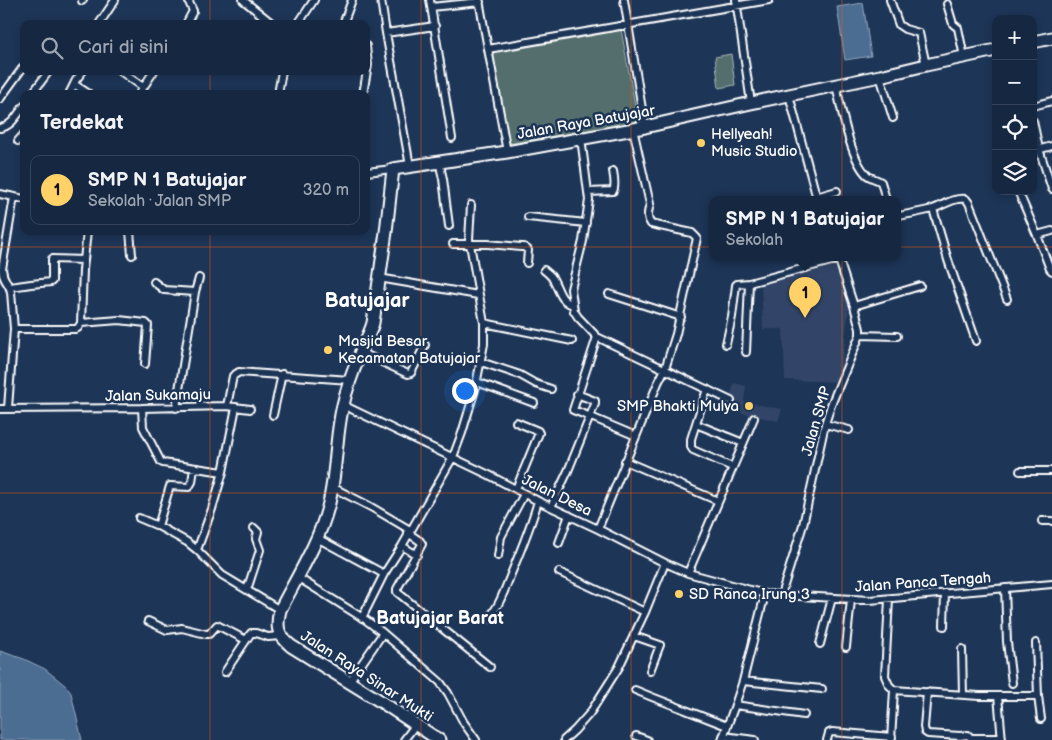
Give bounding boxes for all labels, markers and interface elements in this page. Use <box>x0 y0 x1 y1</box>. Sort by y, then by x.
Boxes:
map controls <box>992 15 1037 195</box>
button: + <box>992 15 1037 60</box>
search box <box>20 20 370 75</box>
icon: search <box>38 34 66 62</box>
text: Cari di sini <box>78 36 168 59</box>
button: − <box>992 60 1037 105</box>
street label: Jalan Raya Batujajar <box>516 101 657 144</box>
button: locate <box>992 105 1037 150</box>
text: Terdekat <box>40 110 124 135</box>
place label: Hellyeah! Music Studio <box>711 125 798 161</box>
marker: Hellyeah! Music Studio <box>695 137 707 149</box>
button: layers <box>992 150 1037 195</box>
text: SMP N 1 Batujajar <box>88 169 246 192</box>
text: 1 <box>54 181 60 200</box>
text: 320 m <box>303 181 349 200</box>
text: Sekolah · Jalan SMP <box>88 192 231 211</box>
popup <box>709 196 901 261</box>
text: SMP N 1 Batujajar <box>726 208 884 231</box>
text: Sekolah <box>726 231 783 250</box>
pin: 1 <box>789 277 821 318</box>
district label: Batujajar <box>324 289 411 313</box>
place label: Masjid Besar Kecamatan Batujajar <box>338 332 481 368</box>
marker: Masjid Besar Kecamatan Batujajar <box>322 344 334 356</box>
your location <box>452 378 478 404</box>
street label: Jalan SMP <box>798 384 836 458</box>
street label: Jalan Sukamaju <box>105 385 211 406</box>
place label: SMP Bhakti Mulya <box>617 397 739 416</box>
marker: SMP Bhakti Mulya <box>743 400 755 412</box>
street label: Jalan Desa <box>519 470 595 521</box>
street label: Jalan Panca Tengah <box>854 568 992 597</box>
place label: SD Ranca Irung 3 <box>689 585 810 604</box>
marker: SD Ranca Irung 3 <box>673 588 685 600</box>
district label: Batujajar Barat <box>376 608 504 629</box>
street label: Jalan Raya Sinar Mukti <box>297 626 437 726</box>

